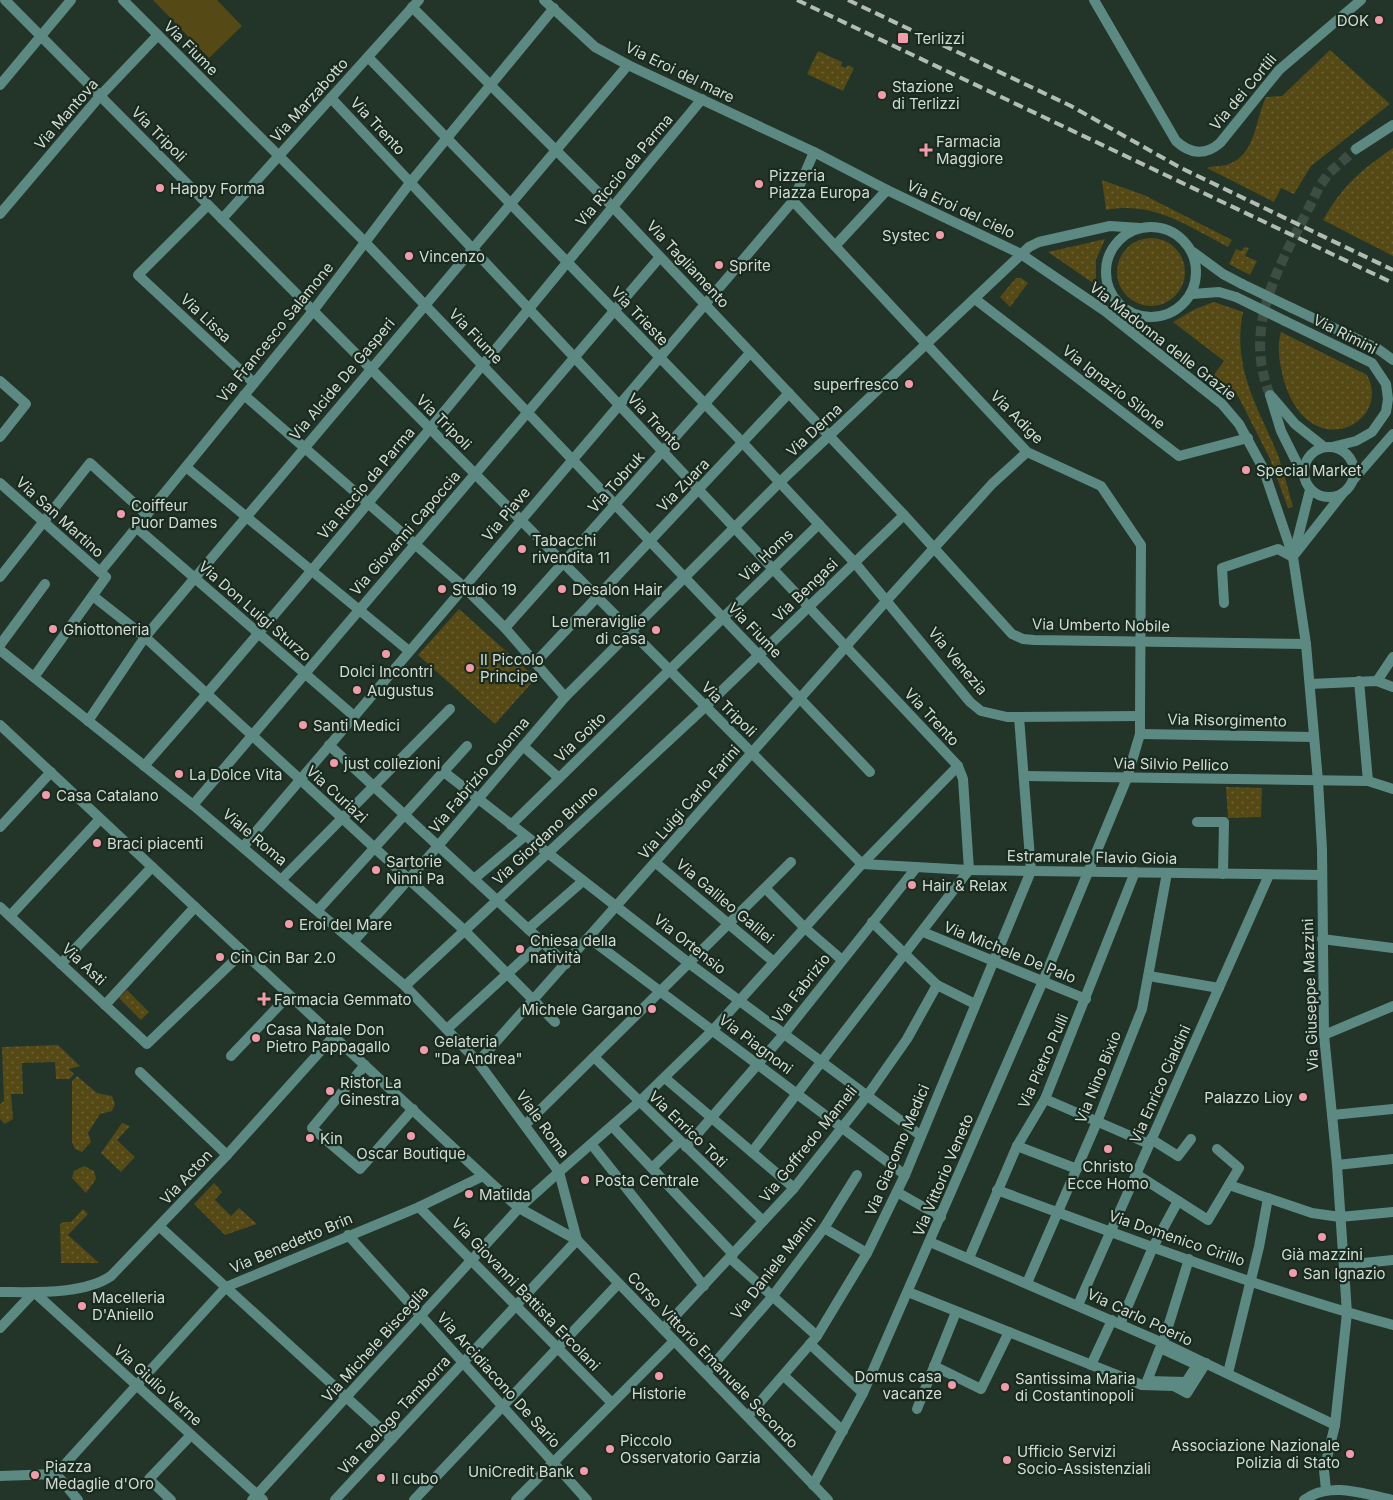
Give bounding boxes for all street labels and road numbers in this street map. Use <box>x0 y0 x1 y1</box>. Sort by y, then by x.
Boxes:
street label: Via Fiume <box>160 17 222 79</box>
street label: Via Eroi del mare <box>622 37 738 107</box>
street label: Via dei Cortili <box>1205 50 1281 134</box>
street label: Via Marzabotto <box>266 54 352 146</box>
street label: Via Mantova <box>30 75 102 153</box>
street label: Via Trento <box>346 93 410 159</box>
street label: Via Tripoli <box>127 102 191 166</box>
street label: Via Riccio da Parma <box>571 110 677 230</box>
street label: Via Eroi del cielo <box>904 176 1018 242</box>
street label: Via Tagliamento <box>643 216 733 312</box>
street label: Via Francesco Salamone <box>213 258 337 406</box>
street label: Via Madonna delle Grazie <box>1086 278 1240 404</box>
street label: Via Trieste <box>607 282 673 350</box>
street label: Via Lissa <box>176 290 236 346</box>
street label: Via Fiume <box>445 304 507 368</box>
street label: Via Rimini <box>1310 310 1380 358</box>
street label: Via Alcide De Gasperi <box>285 314 399 444</box>
street label: Via Ignazio Silone <box>1059 341 1169 433</box>
street label: Via Adige <box>986 386 1048 448</box>
street label: Via Trento <box>623 389 687 455</box>
street label: Via Tripoli <box>412 390 476 454</box>
street label: Via Derna <box>782 399 846 461</box>
street label: Via Riccio da Parma <box>313 423 419 543</box>
street label: Via Tobruk <box>583 447 649 517</box>
street label: Via Zuara <box>653 454 713 516</box>
street label: Via Giovanni Capoccia <box>346 467 464 599</box>
street label: Via San Martino <box>12 472 108 562</box>
street label: Via Piave <box>478 483 534 545</box>
street label: Via Homs <box>735 525 797 585</box>
street label: Via Bengasi <box>768 554 842 626</box>
street label: Via Don Luigi Sturzo <box>195 557 315 665</box>
street label: Via Fiume <box>724 598 786 662</box>
street label: Via Umberto Nobile <box>1032 614 1170 636</box>
street label: Via Venezia <box>924 623 992 699</box>
street label: Via Tripoli <box>697 677 761 741</box>
street label: Via Trento <box>900 684 964 750</box>
street label: Via Goito <box>550 708 610 766</box>
street label: Via Risorgimento <box>1167 709 1287 731</box>
street label: Via Fabrizio Colonna <box>425 713 533 837</box>
street label: Via Luigi Carlo Farini <box>634 741 744 863</box>
street label: Via Silvio Pellico <box>1113 753 1229 775</box>
street label: Via Curiazi <box>302 761 372 827</box>
street label: Via Giordano Bruno <box>488 781 602 889</box>
street label: Viale Roma <box>219 804 291 870</box>
street label: Estramurale Flavio Gioia <box>1007 846 1177 868</box>
street label: Via Galileo Galilei <box>672 855 778 947</box>
street label: Via Ortensio <box>650 910 730 978</box>
street label: Via Michele De Palo <box>941 917 1079 987</box>
street label: Via Giuseppe Mazzini <box>1298 918 1322 1072</box>
street label: Via Asti <box>58 939 110 989</box>
street label: Via Fabrizio <box>768 949 834 1027</box>
street label: Via Piagnoni <box>715 1010 797 1078</box>
street label: Via Pietro Pulli <box>1014 1011 1072 1111</box>
street label: Via Enrico Cialdini <box>1125 1022 1195 1146</box>
street label: Via Nino Bixio <box>1071 1028 1125 1126</box>
street label: Via Giacomo Medici <box>861 1081 933 1219</box>
street label: Via Goffredo Mameli <box>755 1082 861 1206</box>
street label: Viale Roma <box>512 1086 574 1162</box>
street label: Via Enrico Toti <box>645 1087 731 1171</box>
street label: Via Vittorio Veneto <box>909 1111 977 1239</box>
street label: Via Acton <box>156 1146 216 1208</box>
street label: Via Domenico Cirillo <box>1106 1206 1248 1270</box>
street label: Via Benedetto Brin <box>227 1209 355 1277</box>
street label: Via Daniele Manin <box>726 1211 820 1323</box>
street label: Via Giovanni Battista Ercolani <box>448 1213 604 1375</box>
street label: Corso Vittorio Emanuele Secondo <box>623 1268 803 1452</box>
street label: Via Michele Bisceglia <box>318 1282 432 1406</box>
street label: Via Carlo Poerio <box>1084 1284 1196 1350</box>
street label: Via Arcidiacono De Sario <box>433 1308 565 1452</box>
street label: Via Giulio Verne <box>110 1340 206 1430</box>
street label: Via Teologo Tamborra <box>334 1351 454 1479</box>

